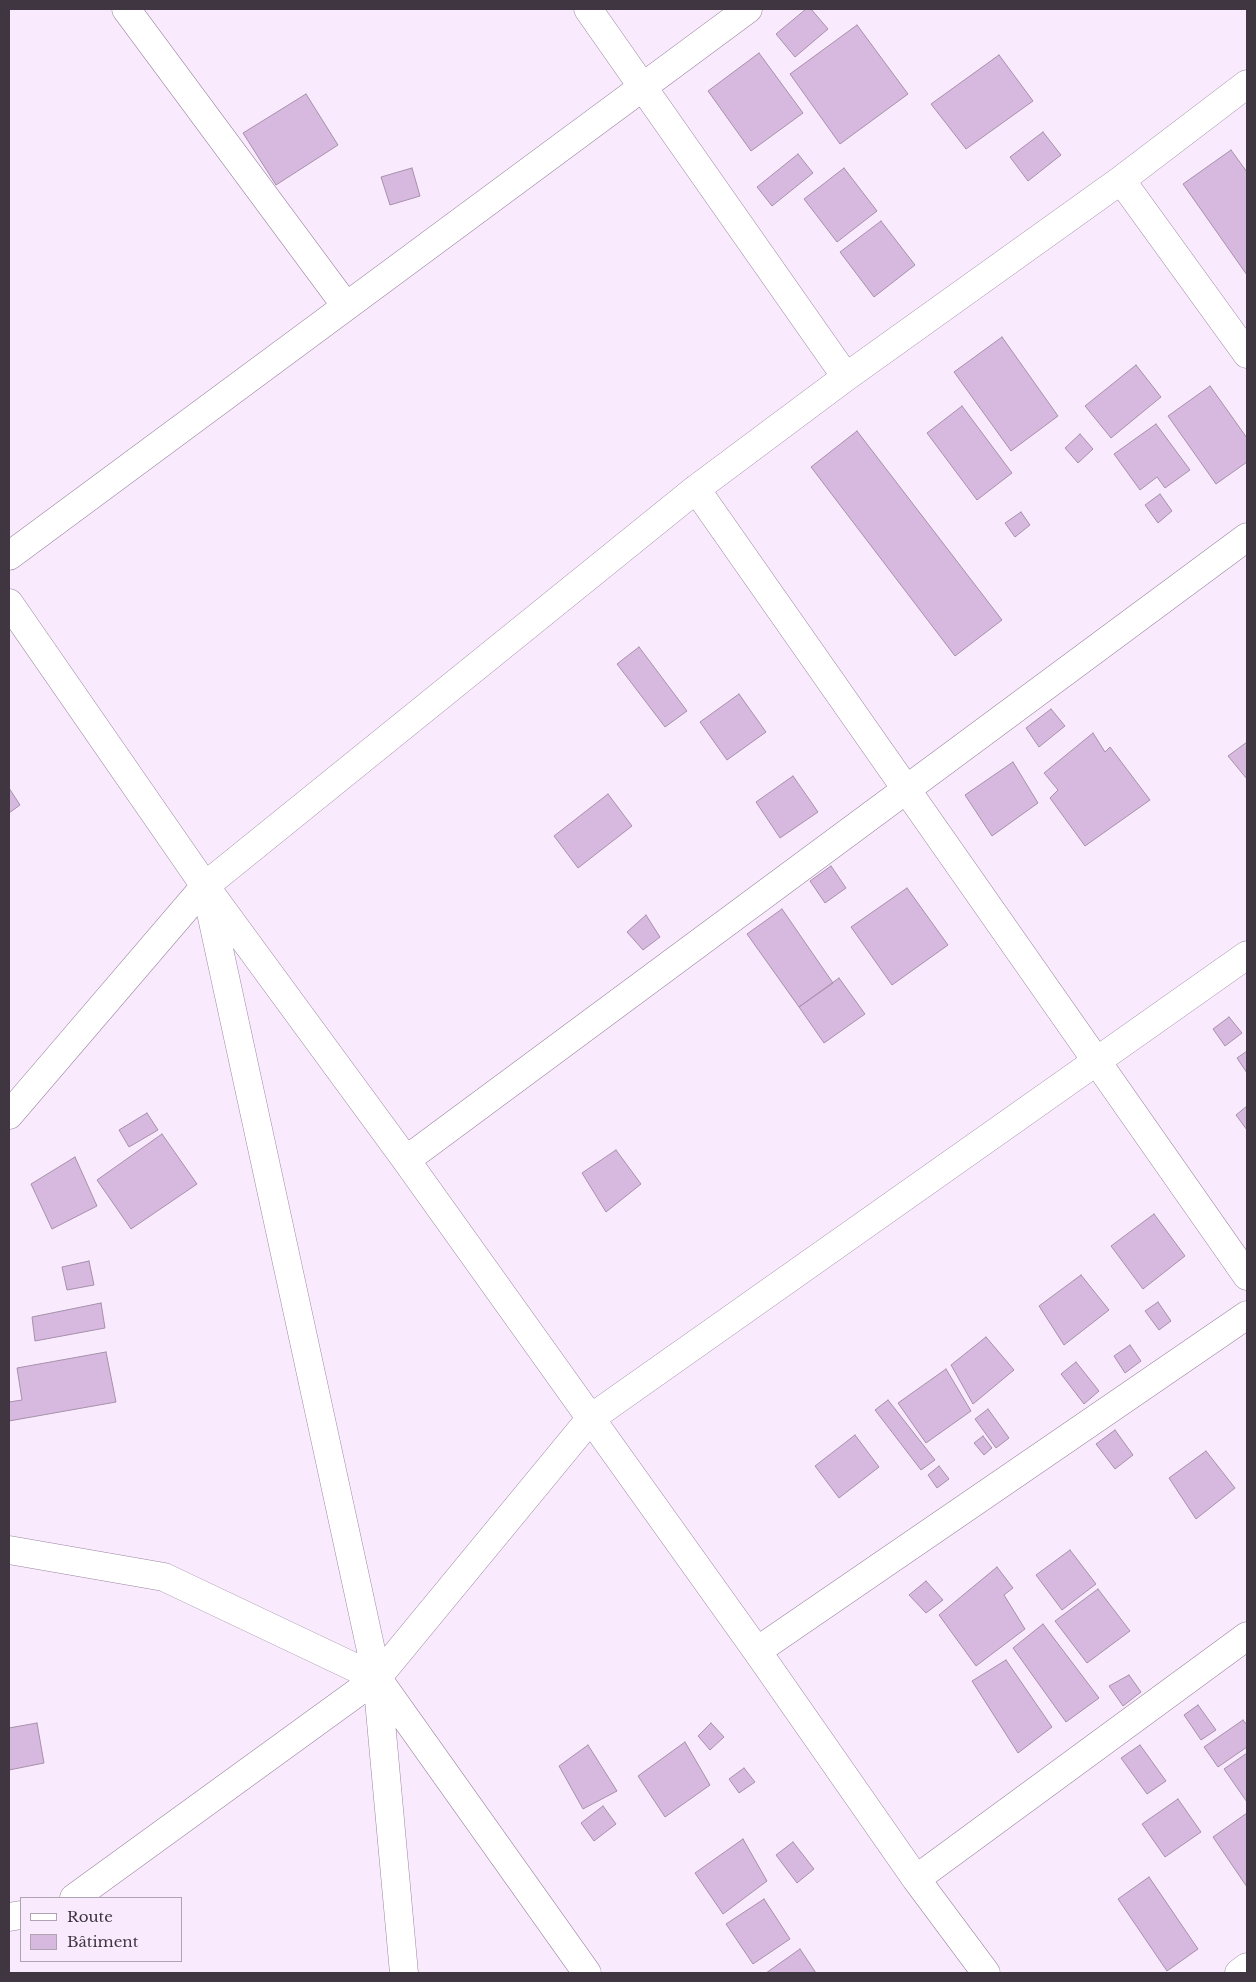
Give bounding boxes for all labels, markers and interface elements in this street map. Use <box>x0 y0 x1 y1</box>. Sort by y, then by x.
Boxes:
legend <box>20 1897 182 1962</box>
text: Route <box>67 1907 113 1926</box>
text: Bâtiment <box>67 1932 138 1951</box>

